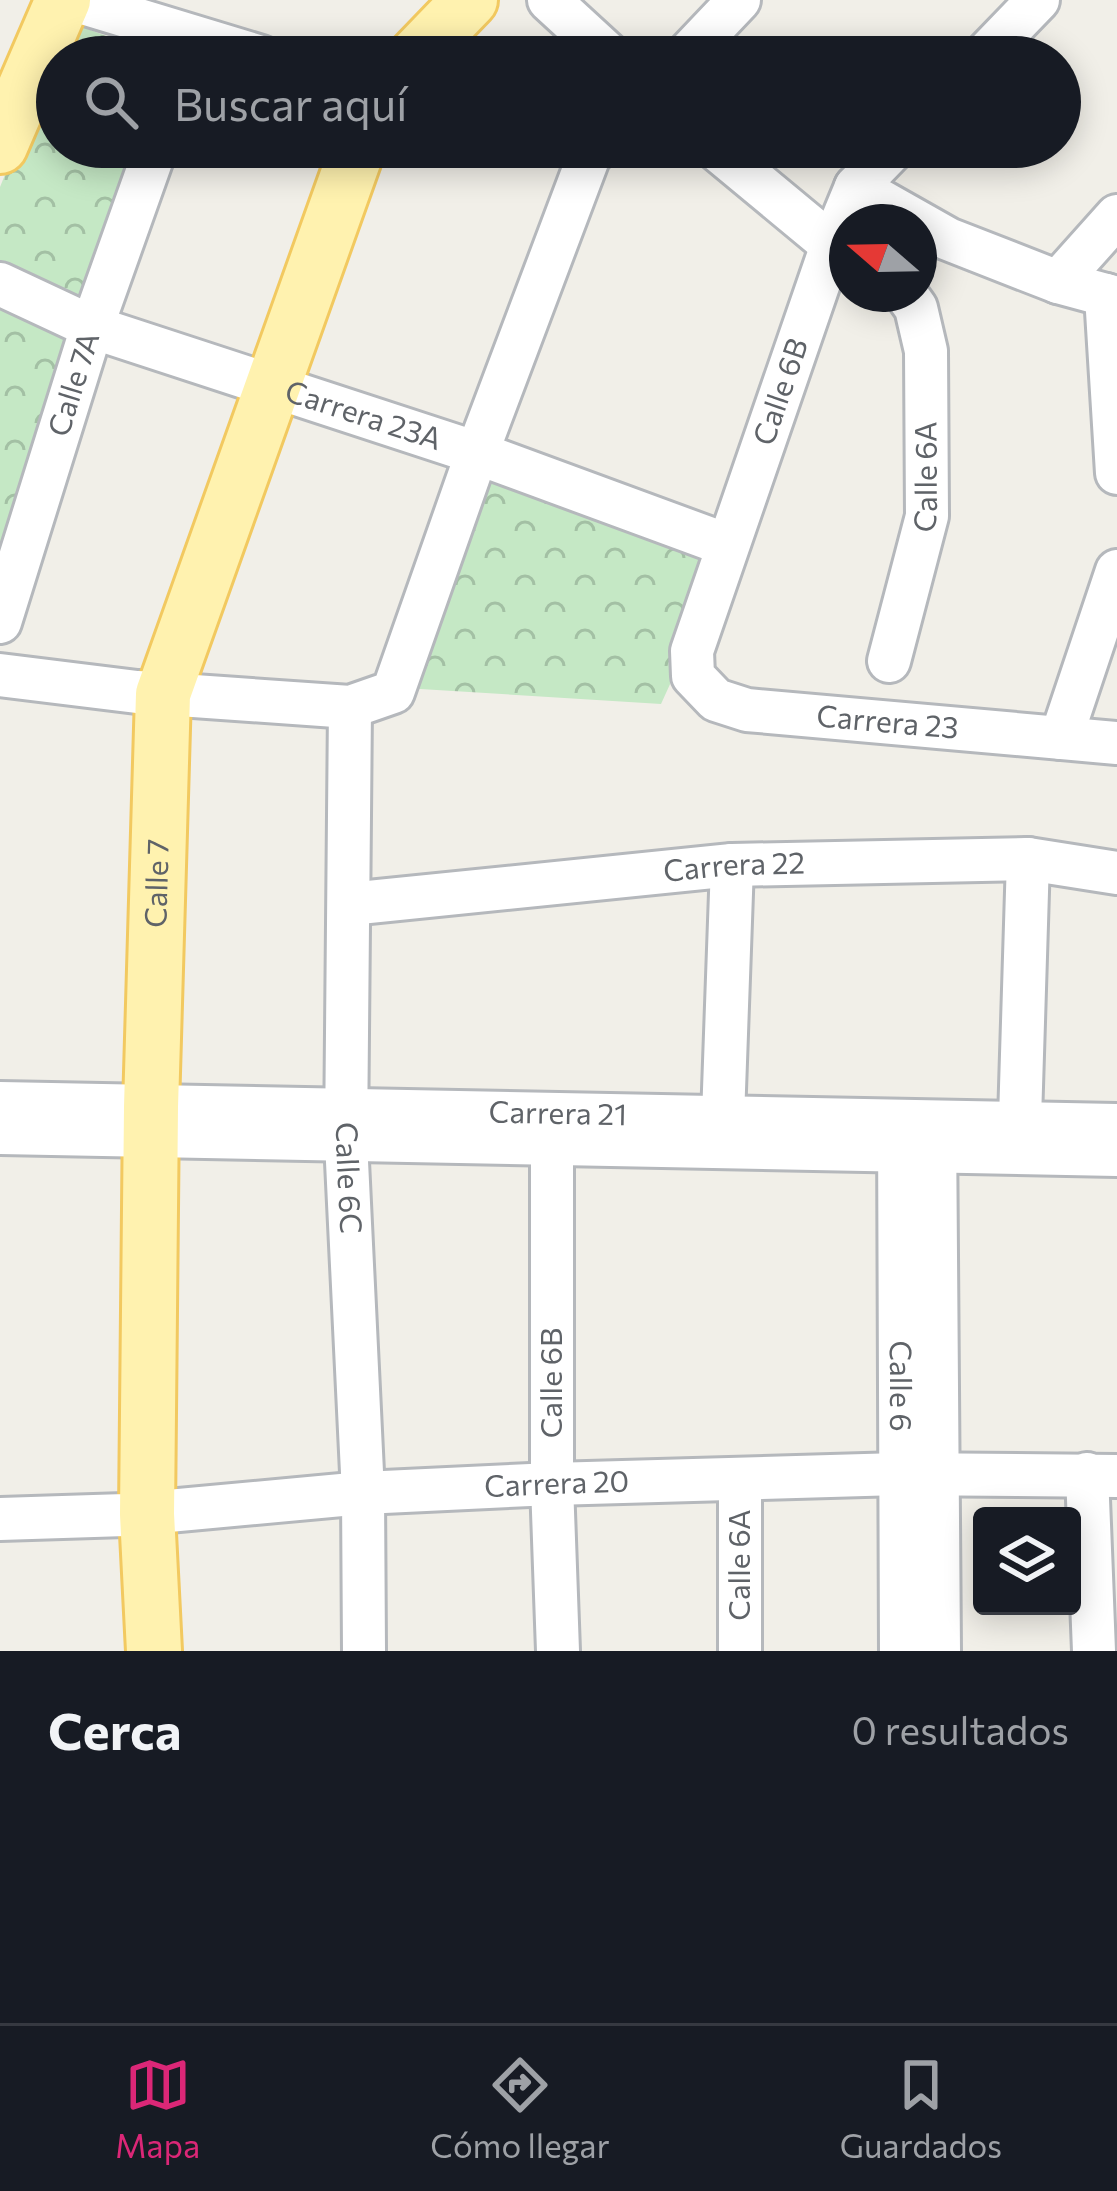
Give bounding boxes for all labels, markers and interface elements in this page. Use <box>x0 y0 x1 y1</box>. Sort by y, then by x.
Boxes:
search box <box>36 36 1081 168</box>
icon: search <box>78 69 144 135</box>
text: Buscar aquí <box>174 75 408 130</box>
north arrow <box>829 204 937 312</box>
street label: Calle 7A <box>38 327 105 440</box>
street label: Calle 6B <box>743 333 814 450</box>
street label: Carrera 23A <box>281 371 447 456</box>
street label: Calle 6A <box>902 421 943 536</box>
street label: Carrera 23 <box>815 695 960 745</box>
street label: Calle 7 <box>135 838 175 928</box>
street label: Carrera 22 <box>661 843 805 888</box>
street label: Carrera 21 <box>489 1092 627 1131</box>
street label: Calle 6C <box>330 1122 371 1235</box>
street label: Calle 6B <box>531 1328 568 1438</box>
street label: Calle 6 <box>884 1340 921 1432</box>
street label: Carrera 20 <box>483 1461 630 1503</box>
map controls <box>973 1507 1081 1615</box>
button: layers <box>973 1507 1081 1615</box>
street label: Calle 6A <box>719 1509 756 1621</box>
text: Cerca <box>48 1698 182 1761</box>
text: 0 resultados <box>852 1705 1069 1753</box>
tab: Mapa <box>115 2052 200 2165</box>
tab: Cómo llegar <box>430 2052 610 2165</box>
tab: Guardados <box>840 2052 1002 2165</box>

